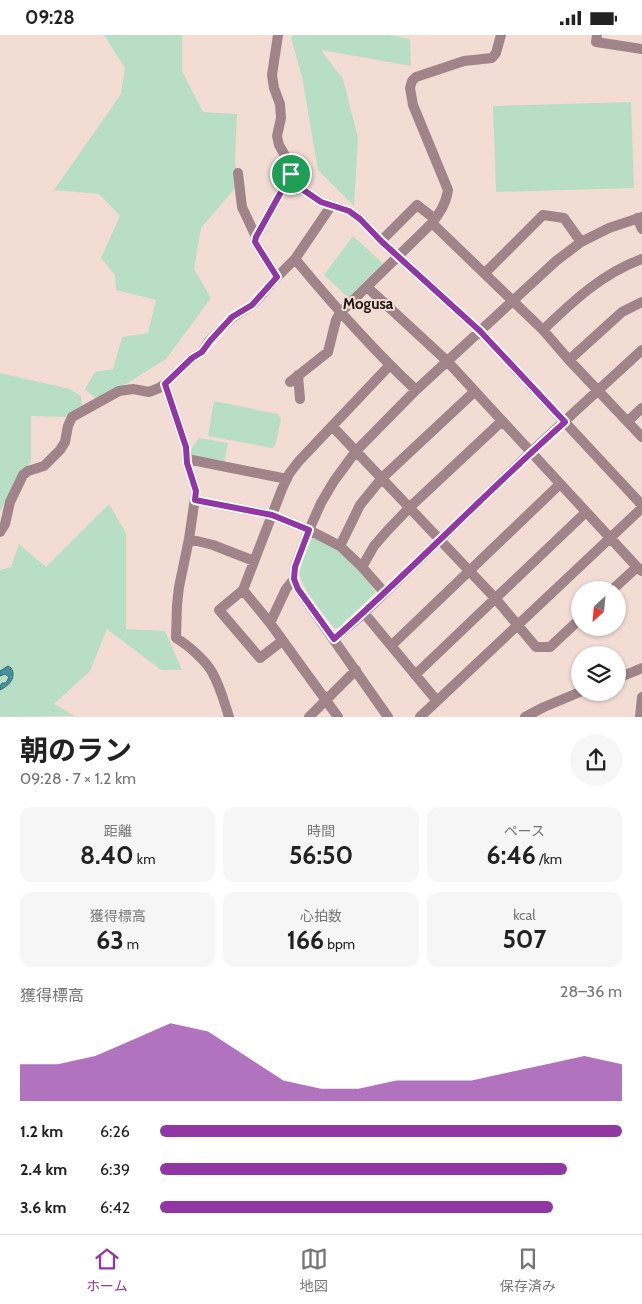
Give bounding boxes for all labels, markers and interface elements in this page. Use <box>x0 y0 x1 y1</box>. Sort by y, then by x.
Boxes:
text: 09:28 <box>25 6 75 29</box>
pin <box>270 153 312 195</box>
icon: arrive <box>277 160 305 188</box>
district label: Mogusa <box>343 295 394 313</box>
north arrow <box>571 581 626 636</box>
map controls <box>571 581 626 701</box>
button: layers <box>571 646 626 701</box>
text: 朝のラン <box>20 733 132 767</box>
button: share <box>570 734 622 786</box>
text: 09:28 · 7 × 1.2 km <box>20 769 136 788</box>
text: 距離 <box>104 822 132 840</box>
text: 時間 <box>307 822 335 840</box>
text: ペース <box>504 822 545 840</box>
text: 8.40 <box>80 840 134 870</box>
text: 56:50 <box>289 840 353 870</box>
text: 6:46 <box>487 840 536 870</box>
text: km <box>134 850 155 868</box>
text: /km <box>536 850 562 868</box>
text: kcal <box>513 906 536 924</box>
text: 獲得標高 <box>90 907 146 925</box>
text: 心拍数 <box>300 907 342 925</box>
text: 507 <box>502 924 546 954</box>
text: 63 <box>96 925 124 955</box>
text: 166 <box>287 925 324 955</box>
text: m <box>124 935 139 953</box>
text: bpm <box>324 935 355 953</box>
text: 28–36 m <box>560 982 622 1001</box>
text: 獲得標高 <box>20 986 84 1005</box>
text: 1.2 km <box>20 1122 63 1141</box>
text: 6:26 <box>100 1122 130 1141</box>
text: 2.4 km <box>20 1160 67 1179</box>
text: 6:39 <box>100 1160 130 1179</box>
text: 3.6 km <box>20 1198 66 1217</box>
text: 6:42 <box>100 1198 130 1217</box>
tab: ホーム <box>86 1245 128 1295</box>
tab: 地図 <box>300 1245 328 1295</box>
tab: 保存済み <box>500 1245 556 1295</box>

